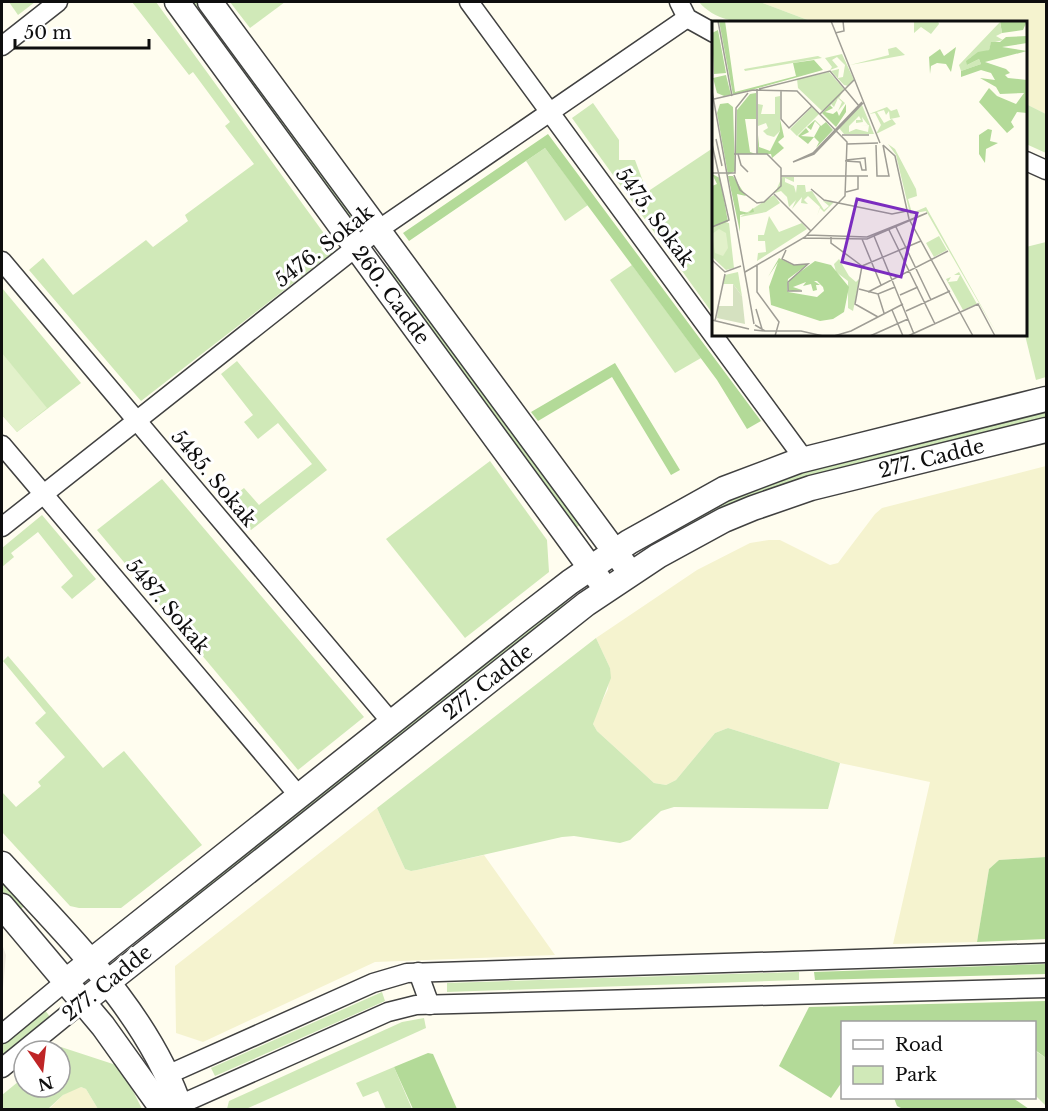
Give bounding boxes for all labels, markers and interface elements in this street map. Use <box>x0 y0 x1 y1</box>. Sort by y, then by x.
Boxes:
scale bar <box>15 12 148 50</box>
inset map <box>712 21 1027 336</box>
text: 50 m <box>24 22 72 44</box>
street label: 5475. Sokak <box>611 163 699 272</box>
street label: 5476. Sokak <box>270 200 379 292</box>
street label: 260. Cadde <box>347 241 435 349</box>
street label: 5485. Sokak <box>167 425 262 532</box>
street label: 277. Cadde <box>876 434 987 483</box>
street label: 5487. Sokak <box>121 554 215 659</box>
street label: 277. Cadde <box>438 639 537 725</box>
street label: 277. Cadde <box>58 940 156 1026</box>
legend <box>841 1021 1036 1099</box>
text: Road <box>895 1034 943 1056</box>
north arrow <box>12 1039 72 1099</box>
text: Park <box>895 1064 937 1086</box>
text: N <box>36 1072 55 1095</box>

